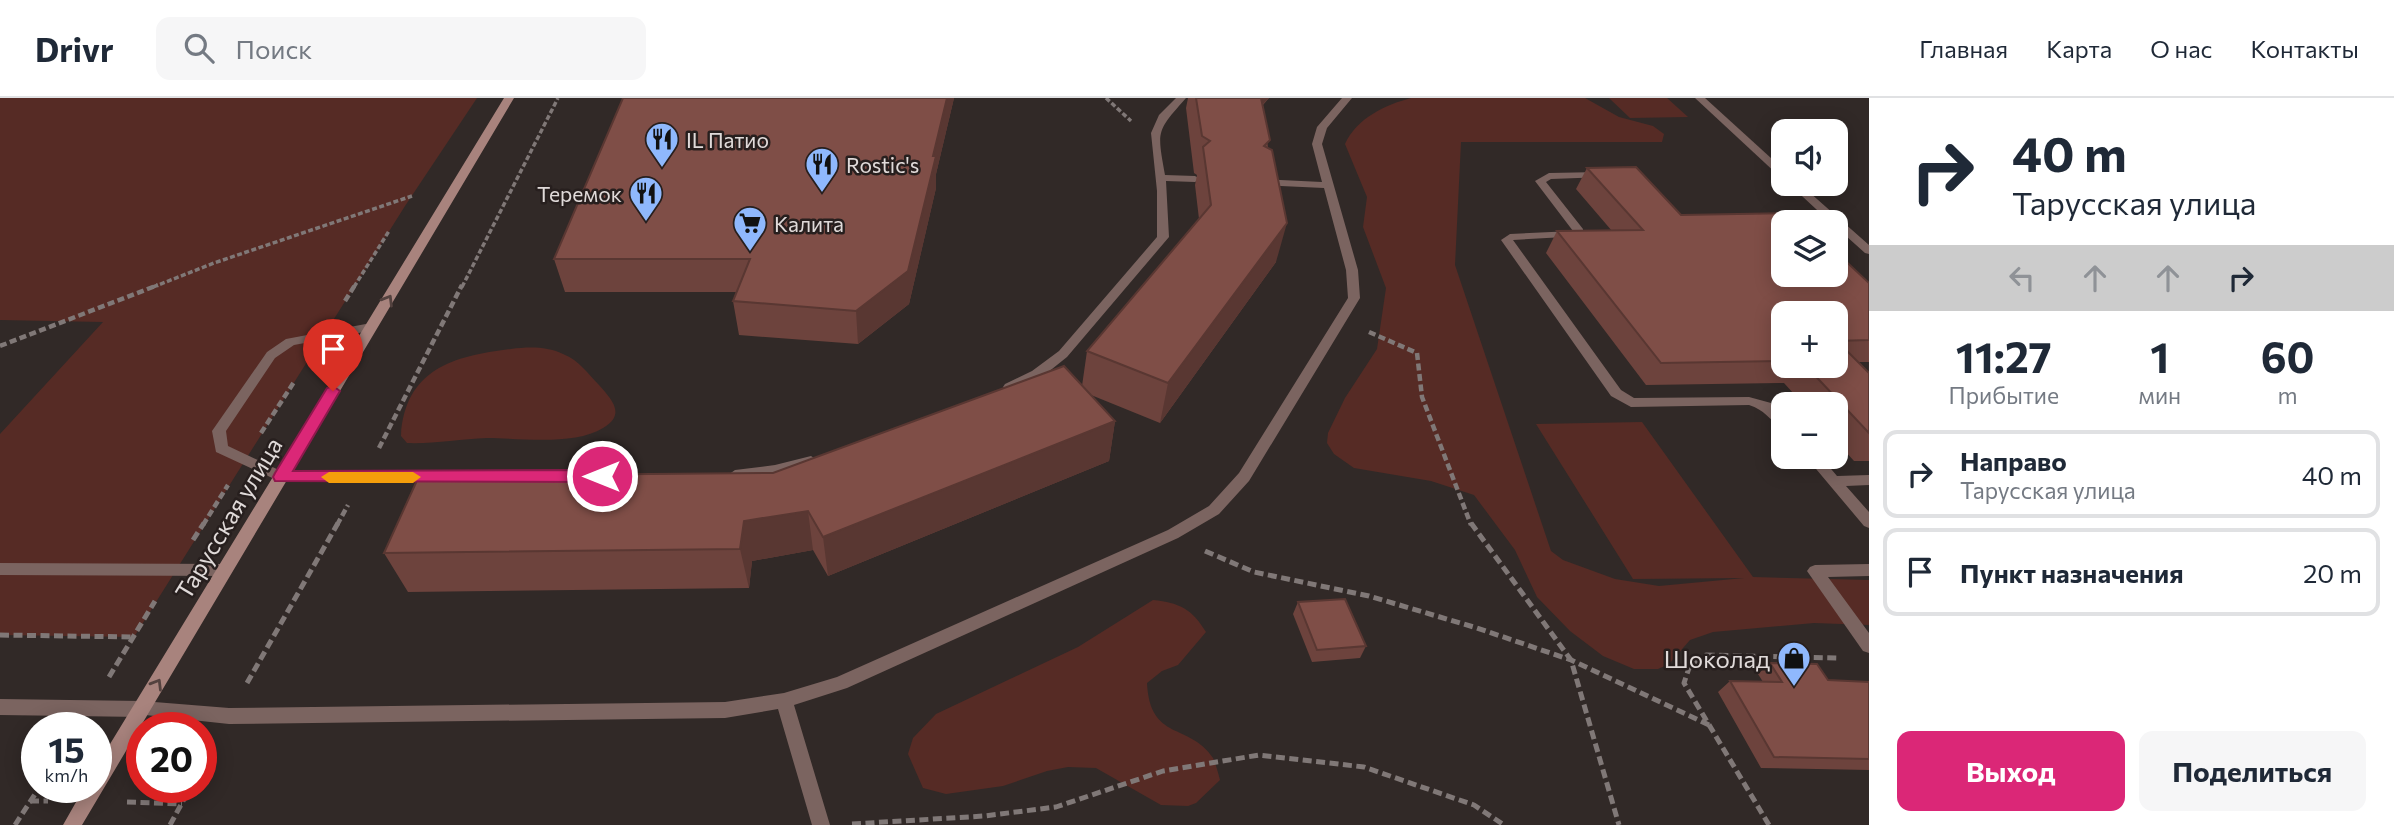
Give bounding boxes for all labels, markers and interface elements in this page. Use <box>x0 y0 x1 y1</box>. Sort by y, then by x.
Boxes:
search box <box>156 17 646 80</box>
text: Drivr <box>35 28 114 69</box>
icon: search <box>180 29 218 67</box>
text: Поиск <box>236 33 312 64</box>
text: Главная <box>1919 34 2008 63</box>
text: Карта <box>2046 34 2112 63</box>
text: О нас <box>2150 34 2212 63</box>
text: Контакты <box>2250 34 2359 63</box>
map controls <box>1771 119 1848 469</box>
button: sound <box>1771 119 1848 196</box>
restaurant icon: IL Патио <box>643 120 681 169</box>
text: 40 m <box>2012 122 2127 182</box>
icon: right <box>1897 126 1988 217</box>
place label: IL Патио <box>686 127 769 152</box>
restaurant icon: Rostic's <box>803 145 841 194</box>
place label: Rostic's <box>846 152 919 177</box>
restaurant icon: Теремок <box>627 174 665 223</box>
place label: Теремок <box>537 181 622 206</box>
text: Тарусская улица <box>2012 182 2256 222</box>
supermarket icon: Калита <box>731 204 769 253</box>
button: layers <box>1771 210 1848 287</box>
place label: Калита <box>774 211 844 236</box>
icon: left <box>2003 259 2041 297</box>
icon: ahead <box>2076 259 2114 297</box>
icon: ahead <box>2149 259 2187 297</box>
icon: right <box>2222 259 2260 297</box>
one-way arrow <box>379 294 392 307</box>
button: + <box>1771 301 1848 378</box>
pin <box>303 319 363 391</box>
icon: arrive <box>314 330 352 368</box>
text: 11:27 <box>1956 330 2052 382</box>
text: 1 <box>2150 330 2169 382</box>
text: 60 <box>2261 330 2315 382</box>
text: Прибытие <box>1948 381 2059 409</box>
text: мин <box>2139 381 2181 409</box>
text: m <box>2278 381 2298 409</box>
button: − <box>1771 392 1848 469</box>
street label: Тарусская улица <box>168 432 288 604</box>
position arrow <box>565 439 639 513</box>
text: Направо <box>1960 445 2067 476</box>
icon: right <box>1901 455 1939 493</box>
text: 40 m <box>2302 459 2362 490</box>
text: Тарусская улица <box>1960 476 2136 504</box>
icon: arrive <box>1901 553 1939 591</box>
text: Пункт назначения <box>1960 557 2184 588</box>
text: 20 m <box>2303 557 2362 588</box>
shop icon: Шоколад <box>1775 639 1813 688</box>
place label: Шоколад <box>1664 644 1770 673</box>
one-way arrow <box>149 678 162 691</box>
speed limit sign: 20 <box>126 712 217 803</box>
text: 15 <box>48 727 85 770</box>
button: Выход <box>1897 731 2125 811</box>
button: Поделиться <box>2139 731 2366 811</box>
text: km/h <box>45 764 88 786</box>

